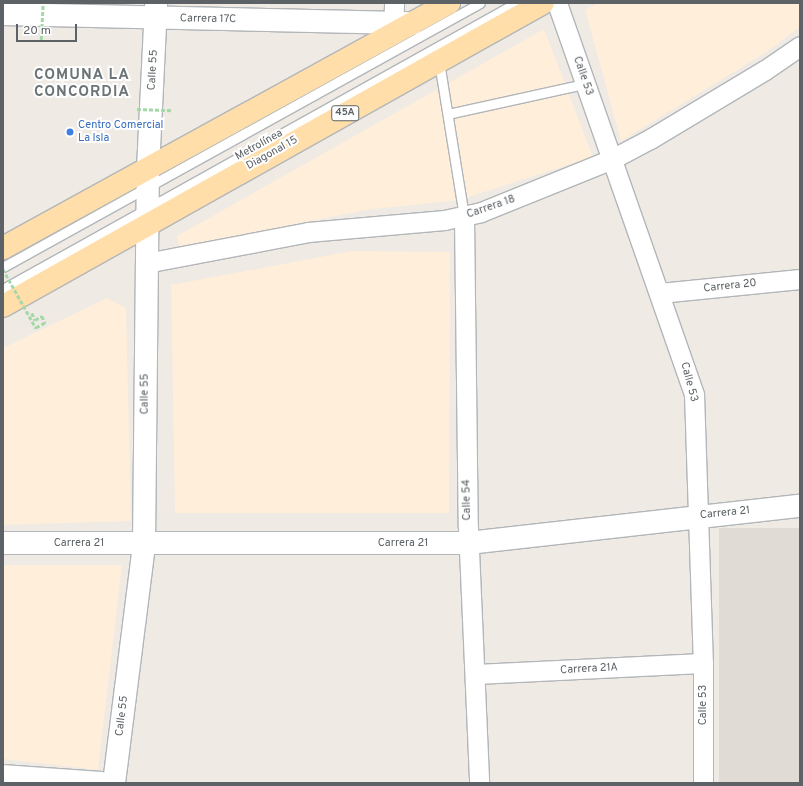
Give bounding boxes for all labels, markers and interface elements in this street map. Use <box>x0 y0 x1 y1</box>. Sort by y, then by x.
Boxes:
street label: Carrera 17C <box>180 12 236 26</box>
scale bar <box>18 16 79 42</box>
text: 20 m <box>23 23 51 39</box>
street label: Calle 55 <box>145 49 161 91</box>
street label: Calle 53 <box>570 55 596 97</box>
district label: COMUNA LA CONCORDIA <box>34 66 130 101</box>
road number: 45A <box>331 105 359 121</box>
place label: Centro Comercial La Isla <box>78 119 163 145</box>
marker: Centro Comercial La Isla <box>65 127 75 137</box>
street label: Metrolínea <box>233 127 285 163</box>
street label: Diagonal 15 <box>244 133 300 173</box>
street label: Carrera 18 <box>465 193 517 221</box>
street label: Carrera 20 <box>703 277 757 295</box>
street label: Calle 53 <box>677 361 701 403</box>
street label: Calle 55 <box>138 374 152 414</box>
street label: Calle 54 <box>460 479 474 521</box>
street label: Carrera 21 <box>699 504 751 522</box>
street label: Carrera 21 <box>54 536 104 550</box>
street label: Carrera 21 <box>378 536 428 550</box>
street label: Carrera 21A <box>560 661 618 677</box>
street label: Calle 53 <box>696 685 710 725</box>
street label: Calle 55 <box>113 695 131 737</box>

